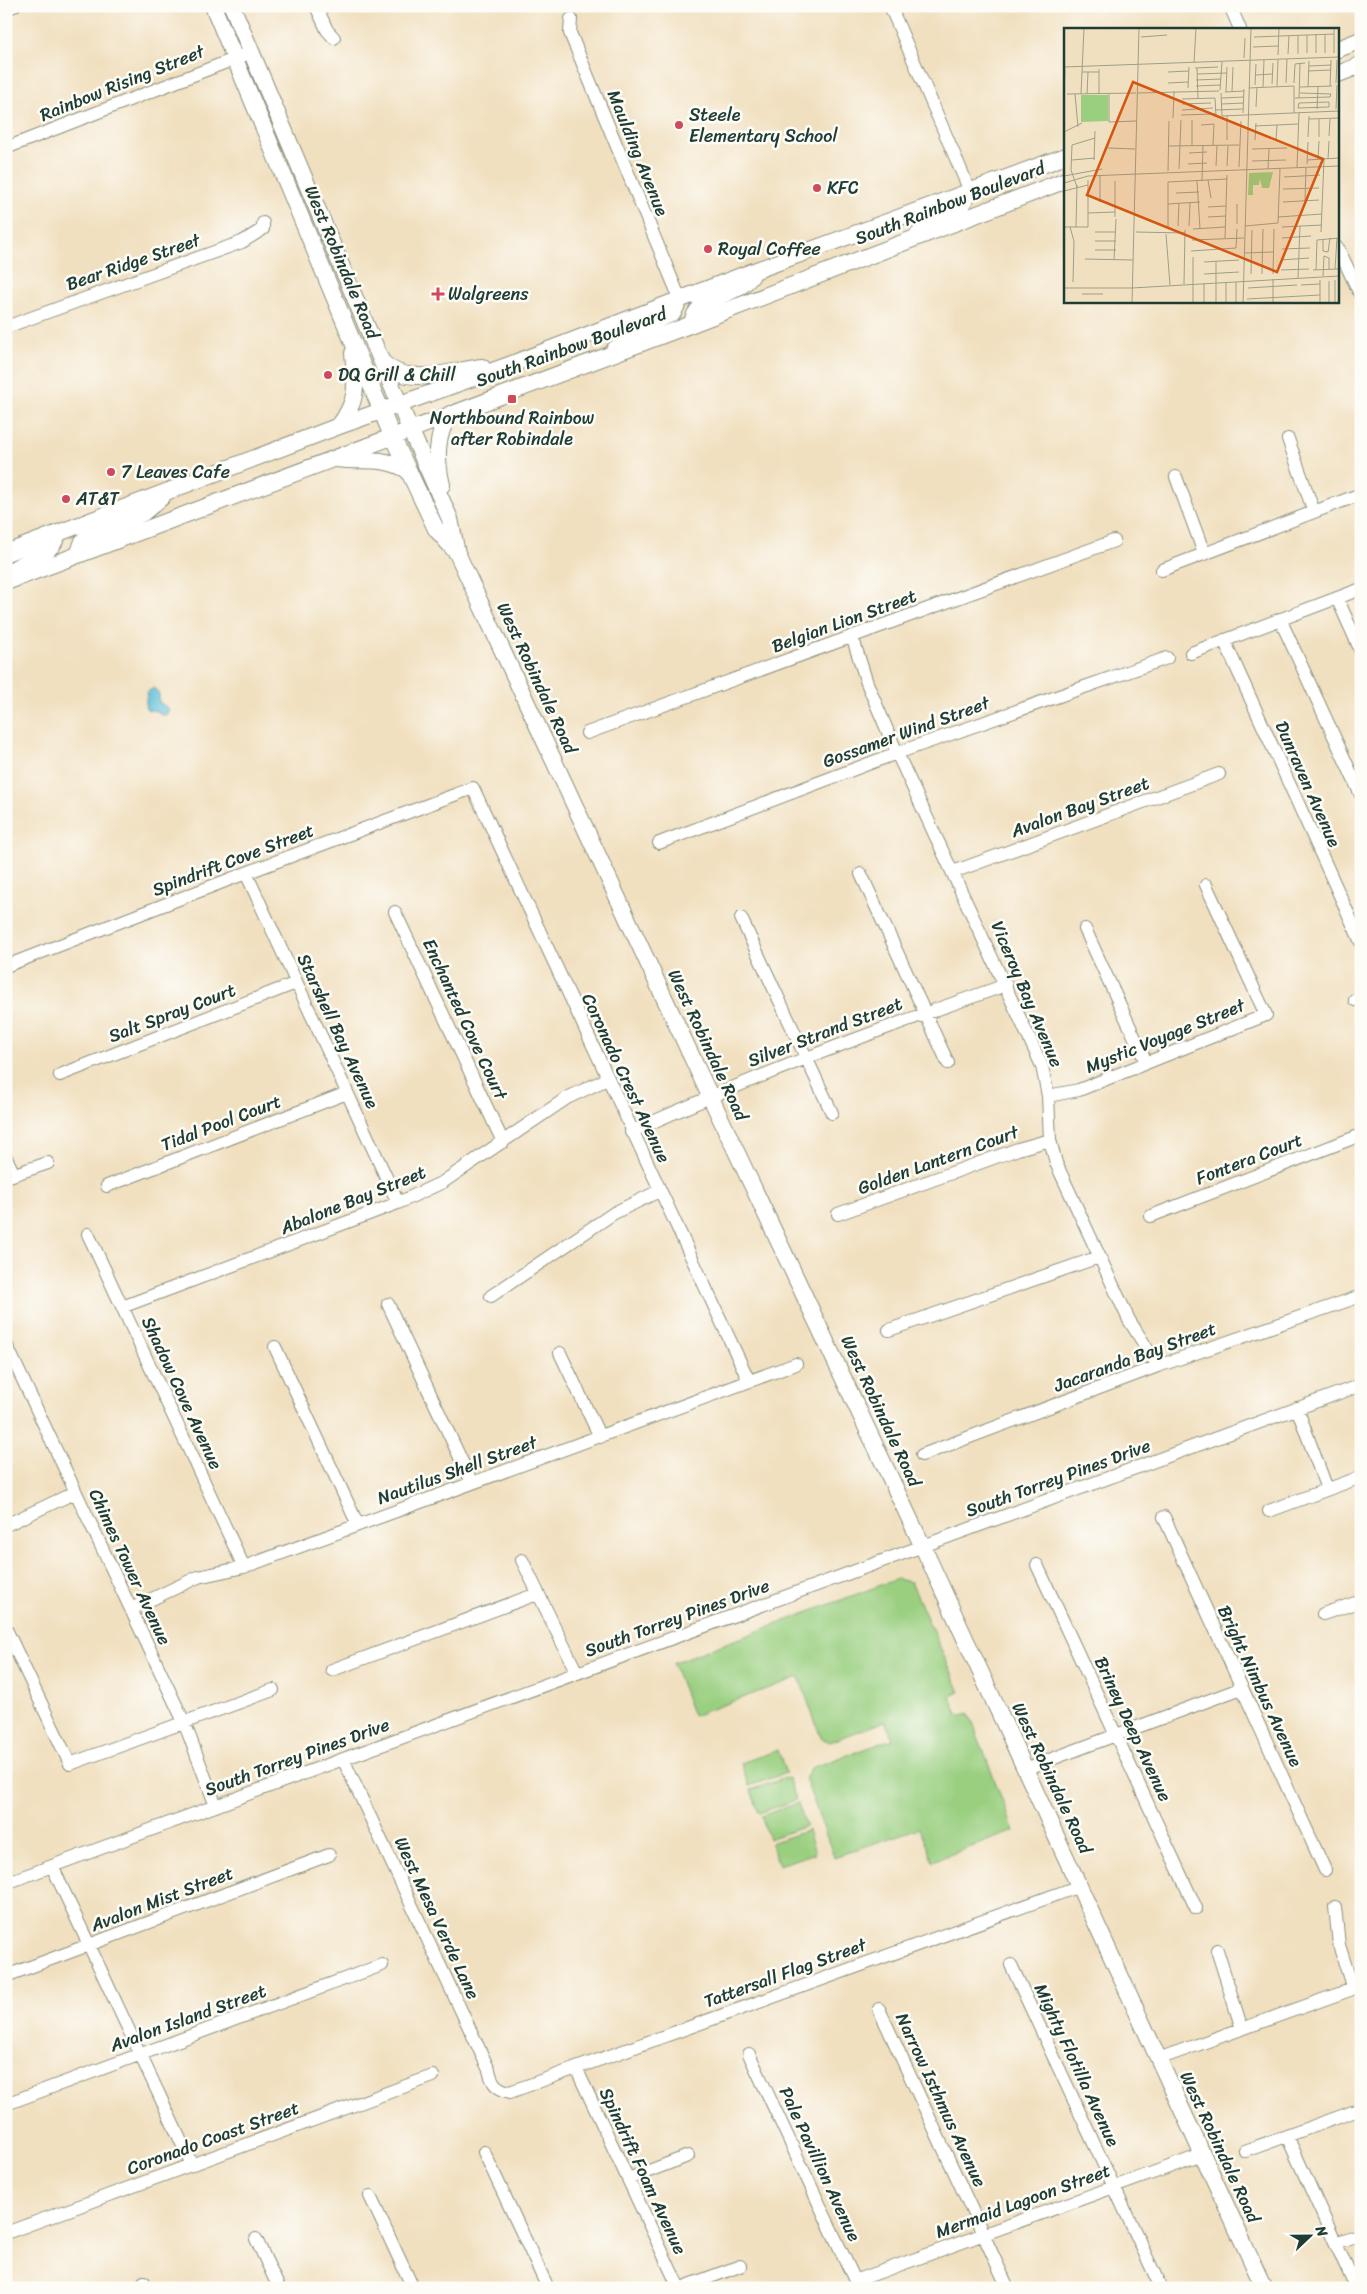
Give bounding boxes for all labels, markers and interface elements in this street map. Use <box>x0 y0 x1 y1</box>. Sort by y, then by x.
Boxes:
inset map <box>1064 28 1340 302</box>
street label: Rainbow Rising Street <box>35 35 210 131</box>
street label: Maulding Avenue <box>598 85 678 221</box>
place label: Steele Elementary School <box>689 99 838 152</box>
marker: Steele Elementary School <box>673 119 685 131</box>
street label: South Rainbow Boulevard <box>850 151 1051 254</box>
place label: KFC <box>827 172 859 204</box>
street label: West Robindale Road <box>295 180 389 345</box>
marker: KFC <box>811 182 823 194</box>
street label: Bear Ridge Street <box>62 224 205 300</box>
place label: Royal Coffee <box>718 233 821 265</box>
marker: Royal Coffee <box>702 243 714 255</box>
place label: Walgreens <box>448 278 529 310</box>
marker: Walgreens <box>432 288 444 300</box>
street label: South Rainbow Boulevard <box>471 297 673 396</box>
place label: DQ Grill & Chill <box>338 359 456 391</box>
marker: DQ Grill & Chill <box>322 369 334 381</box>
marker: Northbound Rainbow after Robindale <box>506 393 518 405</box>
place label: Northbound Rainbow after Robindale <box>430 402 595 455</box>
place label: 7 Leaves Cafe <box>121 456 230 488</box>
marker: 7 Leaves Cafe <box>105 466 117 478</box>
place label: AT&T <box>75 483 120 515</box>
marker: AT&T <box>60 493 72 505</box>
street label: Belgian Lion Street <box>767 580 921 662</box>
street label: West Robindale Road <box>488 597 587 761</box>
street label: Gossamer Wind Street <box>818 687 995 777</box>
street label: Dunraven Avenue <box>1266 716 1350 853</box>
street label: Avalon Bay Street <box>1005 767 1154 847</box>
street label: Spindrift Cove Street <box>147 814 319 906</box>
street label: Viceroy Bay Avenue <box>982 916 1072 1072</box>
street label: Enchanted Cove Court <box>413 933 517 1106</box>
street label: Starshell Bay Avenue <box>288 948 388 1114</box>
street label: West Robindale Road <box>659 964 758 1128</box>
street label: Salt Spray Court <box>104 974 240 1052</box>
street label: Coronado Crest Avenue <box>573 988 679 1168</box>
street label: Silver Strand Street <box>743 988 907 1076</box>
street label: Mystic Voyage Street <box>1080 989 1250 1083</box>
street label: Tidal Pool Court <box>156 1085 286 1161</box>
street label: Golden Lantern Court <box>853 1116 1024 1204</box>
street label: Fontera Court <box>1191 1124 1307 1194</box>
street label: Abalone Bay Street <box>274 1156 431 1244</box>
street label: Shadow Cove Avenue <box>132 1311 232 1475</box>
street label: Jacaranda Bay Street <box>1048 1313 1221 1402</box>
street label: West Robindale Road <box>832 1330 931 1494</box>
street label: Nautilus Shell Street <box>373 1426 542 1514</box>
street label: South Torrey Pines Drive <box>961 1430 1155 1526</box>
street label: Chimes Tower Avenue <box>80 1483 180 1651</box>
street label: South Torrey Pines Drive <box>580 1570 774 1666</box>
street label: Bright Nimbus Avenue <box>1208 1600 1312 1773</box>
street label: Briney Deep Avenue <box>1085 1651 1181 1807</box>
street label: West Robindale Road <box>1003 1697 1102 1861</box>
street label: South Torrey Pines Drive <box>200 1709 394 1805</box>
street label: West Mesa Verde Lane <box>385 1831 489 2005</box>
street label: Avalon Mist Street <box>85 1857 238 1941</box>
street label: Tattersall Flag Street <box>699 1929 871 2017</box>
street label: Avalon Island Street <box>104 1975 271 2061</box>
street label: Mighty Flotilla Avenue <box>1025 1978 1129 2152</box>
street label: Narrow Isthmus Avenue <box>886 2007 996 2193</box>
street label: West Robindale Road <box>1171 2066 1270 2230</box>
street label: Pale Pavillion Avenue <box>770 2081 870 2247</box>
street label: Spindrift Foam Avenue <box>590 2082 696 2260</box>
street label: Coronado Coast Street <box>122 2092 304 2184</box>
street label: Mermaid Lagoon Street <box>931 2154 1115 2248</box>
north arrow <box>1284 2212 1334 2262</box>
text: N <box>1308 2221 1335 2241</box>

